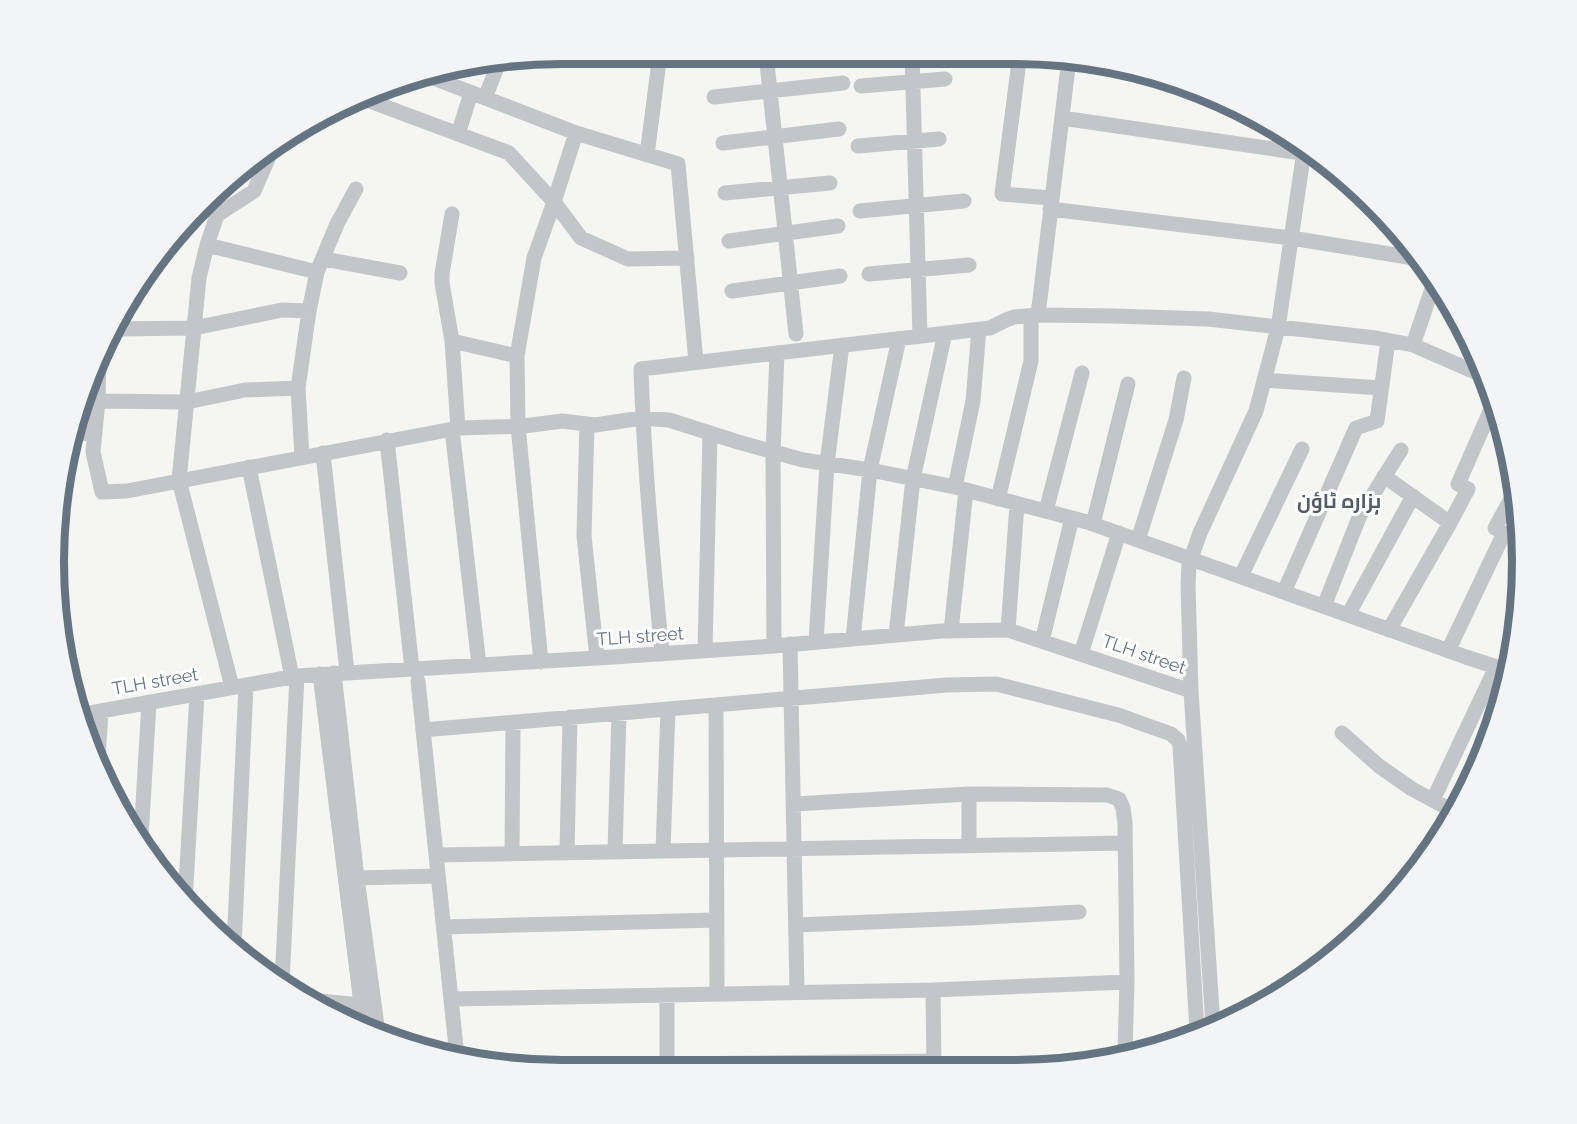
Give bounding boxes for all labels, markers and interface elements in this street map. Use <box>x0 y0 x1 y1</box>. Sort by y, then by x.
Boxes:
district label: ہزارہ ٹاؤن <box>1297 489 1381 515</box>
street label: TLH street <box>596 622 684 650</box>
street label: TLH street <box>1099 630 1189 678</box>
street label: TLH street <box>110 663 200 699</box>

